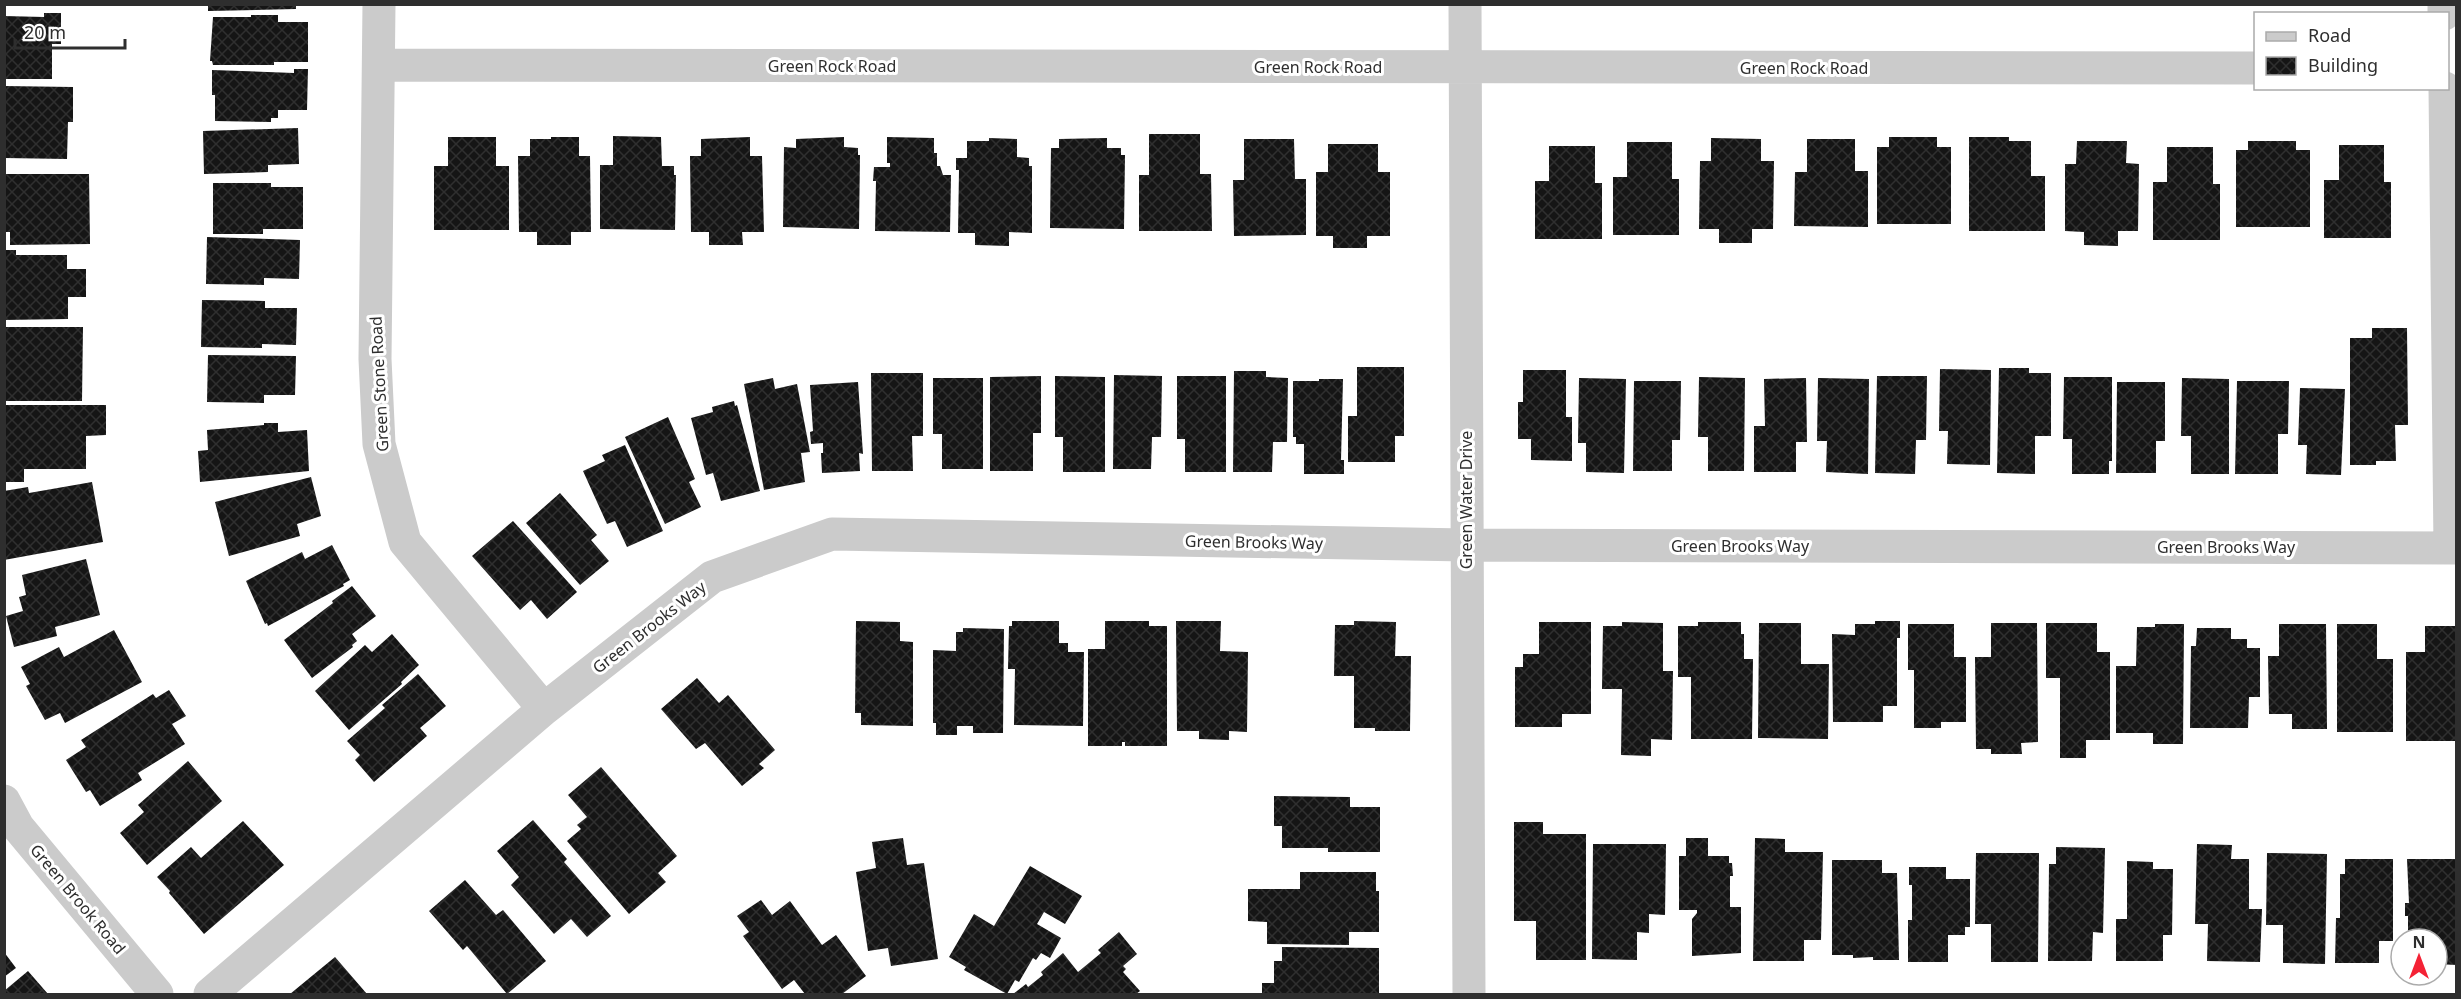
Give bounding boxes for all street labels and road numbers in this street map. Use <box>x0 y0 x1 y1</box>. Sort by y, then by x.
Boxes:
street label: Green Rock Road <box>768 55 896 77</box>
street label: Green Rock Road <box>1254 56 1382 78</box>
street label: Green Rock Road <box>1740 57 1868 79</box>
street label: Green Stone Road <box>364 316 394 452</box>
street label: Green Water Drive <box>1455 431 1477 569</box>
street label: Green Brooks Way <box>1185 530 1324 554</box>
street label: Green Brooks Way <box>1671 535 1810 557</box>
street label: Green Brooks Way <box>2157 536 2296 558</box>
street label: Green Brooks Way <box>588 575 711 678</box>
street label: Green Brook Road <box>25 839 131 959</box>

